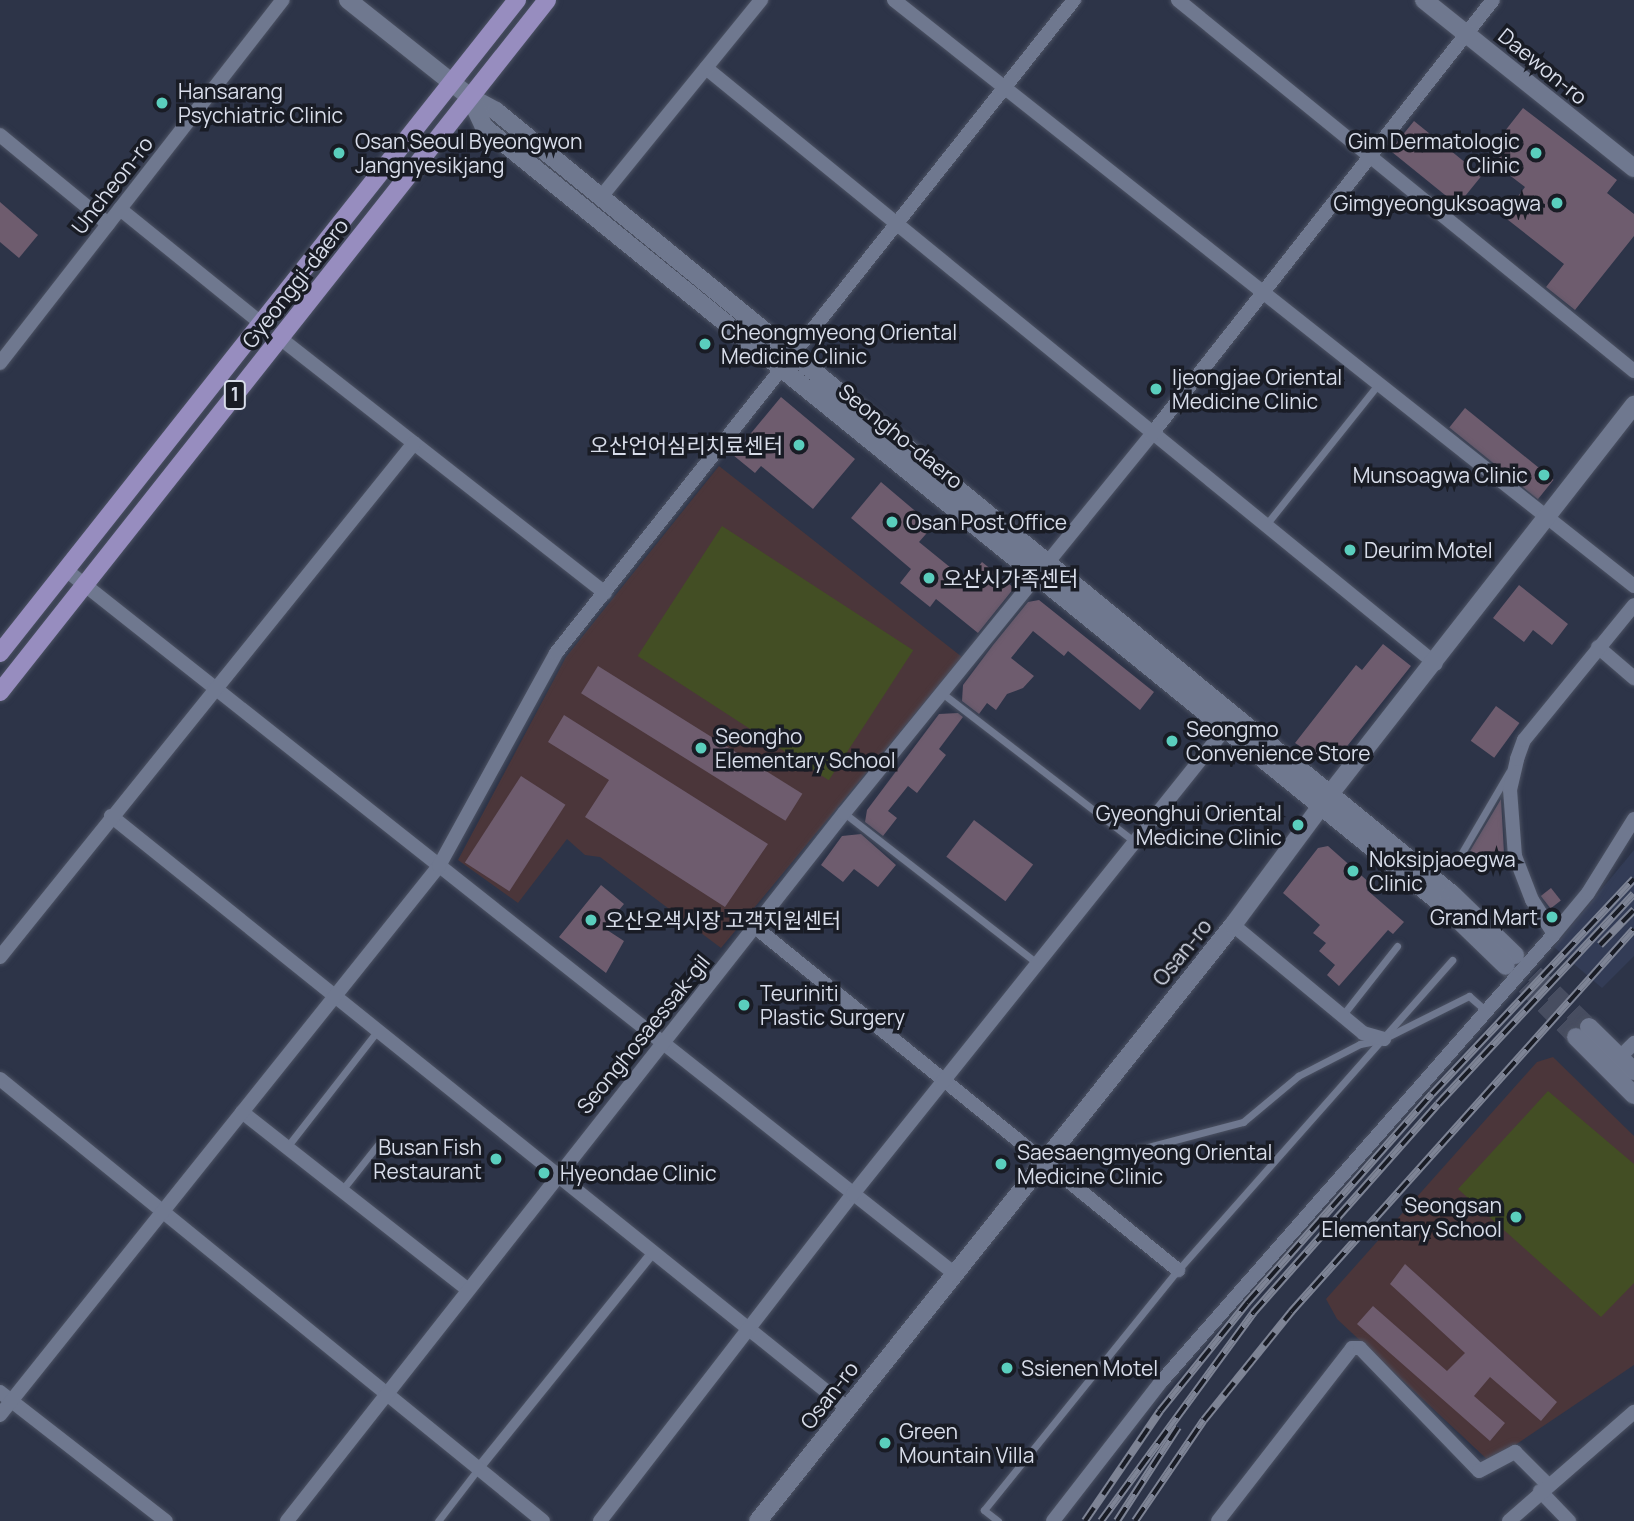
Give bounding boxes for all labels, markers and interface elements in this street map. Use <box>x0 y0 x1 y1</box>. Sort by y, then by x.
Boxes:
street label: Daewon-ro <box>1494 23 1592 109</box>
place label: Hansarang Psychiatric Clinic <box>178 78 343 128</box>
marker: Hansarang Psychiatric Clinic <box>152 93 172 113</box>
place label: Osan Seoul Byeongwon Jangnyesikjang <box>355 128 583 178</box>
place label: Gim Dermatologic Clinic <box>1348 128 1520 178</box>
street label: Uncheon-ro <box>66 131 158 239</box>
marker: Osan Seoul Byeongwon Jangnyesikjang <box>329 143 349 163</box>
marker: Gim Dermatologic Clinic <box>1526 143 1546 163</box>
place label: Gimgyeonguksoagwa <box>1333 190 1541 216</box>
marker: Gimgyeonguksoagwa <box>1547 193 1567 213</box>
street label: Gyeonggi-daero <box>237 213 353 353</box>
place label: Cheongmyeong Oriental Medicine Clinic <box>721 319 957 369</box>
marker: Cheongmyeong Oriental Medicine Clinic <box>695 334 715 354</box>
place label: Ijeongjae Oriental Medicine Clinic <box>1172 364 1342 414</box>
street label: Seongho-daero <box>834 378 968 494</box>
marker: Ijeongjae Oriental Medicine Clinic <box>1146 379 1166 399</box>
road number: 1 <box>223 380 247 410</box>
place label: 오산언어심리치료센터 <box>590 432 783 458</box>
marker: 오산언어심리치료센터 <box>789 435 809 455</box>
place label: Munsoagwa Clinic <box>1353 462 1528 488</box>
marker: Munsoagwa Clinic <box>1534 465 1554 485</box>
place label: Osan Post Office <box>906 509 1067 535</box>
marker: Osan Post Office <box>884 514 900 530</box>
place label: Deurim Motel <box>1364 537 1493 563</box>
marker: Deurim Motel <box>1342 542 1358 558</box>
place label: 오산시가족센터 <box>943 565 1078 591</box>
marker: 오산시가족센터 <box>921 570 937 586</box>
place label: Seongmo Convenience Store <box>1186 716 1371 766</box>
place label: Seongho Elementary School <box>715 723 896 773</box>
marker: Seongmo Convenience Store <box>1164 733 1180 749</box>
marker: Seongho Elementary School <box>693 740 709 756</box>
place label: Gyeonghui Oriental Medicine Clinic <box>1096 800 1282 850</box>
marker: Gyeonghui Oriental Medicine Clinic <box>1288 815 1308 835</box>
place label: Noksipjaoegwa Clinic <box>1369 846 1516 896</box>
marker: Noksipjaoegwa Clinic <box>1343 861 1363 881</box>
place label: Grand Mart <box>1430 904 1538 930</box>
place label: 오산오색시장 고객지원센터 <box>605 907 841 933</box>
marker: Grand Mart <box>1544 909 1560 925</box>
marker: 오산오색시장 고객지원센터 <box>583 912 599 928</box>
street label: Osan-ro <box>1147 913 1217 991</box>
street label: Seonghosaessak-gil <box>571 950 715 1118</box>
place label: Teuriniti Plastic Surgery <box>760 980 905 1030</box>
marker: Teuriniti Plastic Surgery <box>734 995 754 1015</box>
place label: Busan Fish Restaurant <box>373 1134 482 1184</box>
place label: Saesaengmyeong Oriental Medicine Clinic <box>1017 1139 1272 1189</box>
marker: Busan Fish Restaurant <box>488 1151 504 1167</box>
marker: Saesaengmyeong Oriental Medicine Clinic <box>991 1154 1011 1174</box>
place label: Hyeondae Clinic <box>560 1160 717 1186</box>
marker: Hyeondae Clinic <box>534 1163 554 1183</box>
place label: Seongsan Elementary School <box>1321 1192 1502 1242</box>
marker: Seongsan Elementary School <box>1508 1209 1524 1225</box>
place label: Ssienen Motel <box>1021 1355 1158 1381</box>
street label: Osan-ro <box>795 1356 863 1434</box>
marker: Ssienen Motel <box>999 1360 1015 1376</box>
place label: Green Mountain Villa <box>899 1418 1034 1468</box>
marker: Green Mountain Villa <box>877 1435 893 1451</box>

